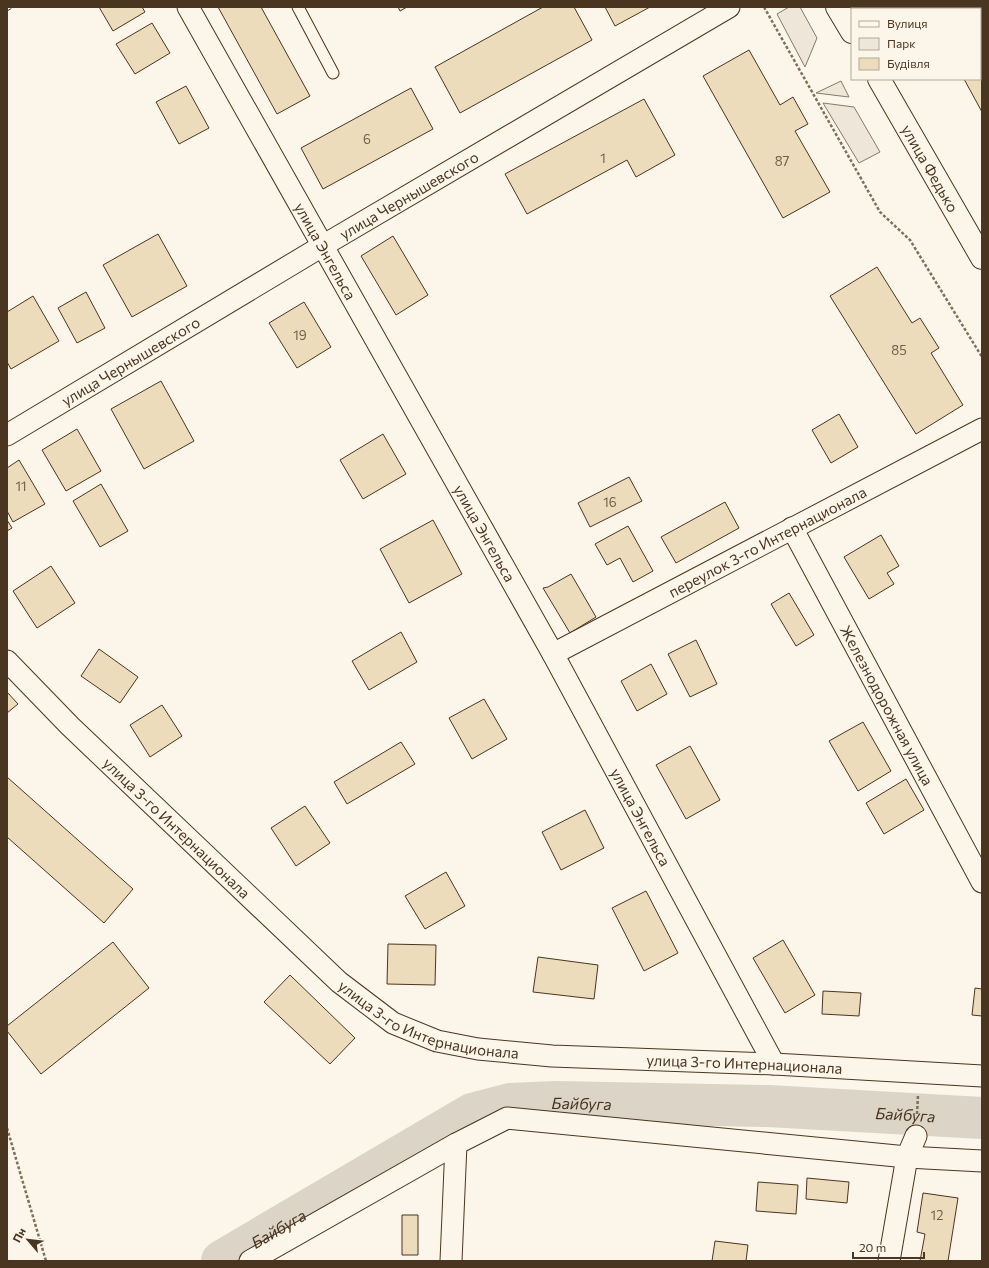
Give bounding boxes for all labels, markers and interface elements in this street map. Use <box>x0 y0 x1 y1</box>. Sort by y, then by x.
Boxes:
legend <box>851 8 981 80</box>
text: Вулиця <box>887 16 928 30</box>
text: Парк <box>887 36 916 50</box>
text: Будівля <box>887 56 930 70</box>
street label: улица Федько <box>898 121 963 215</box>
house number: 6 <box>363 131 371 147</box>
street label: улица Чернышевского <box>336 147 482 243</box>
house number: 1 <box>600 150 606 166</box>
house number: 87 <box>775 153 789 169</box>
street label: улица Энгельса <box>291 199 360 303</box>
street label: улица Чернышевского <box>58 313 203 409</box>
house number: 19 <box>293 327 307 343</box>
house number: 85 <box>891 342 907 358</box>
house number: 11 <box>15 478 27 494</box>
street label: улица Энгельса <box>450 481 519 585</box>
street label: переулок 3-го Интернационала <box>665 482 869 601</box>
house number: 16 <box>603 494 617 510</box>
street label: Железнодорожная улица <box>837 622 937 788</box>
street label: улица 3-го Интернационала <box>100 754 254 902</box>
street label: улица Энгельса <box>607 765 675 869</box>
street label: улица 3-го Интернационала <box>335 976 520 1062</box>
street label: улица 3-го Интернационала <box>646 1050 843 1077</box>
water label: Байбуга <box>551 1092 612 1113</box>
water label: Байбуга <box>875 1103 936 1125</box>
water label: Байбуга <box>247 1205 309 1252</box>
house number: 12 <box>931 1207 943 1223</box>
north arrow <box>8 1220 48 1260</box>
text: Пн <box>10 1226 28 1245</box>
scale bar <box>853 1234 924 1260</box>
text: 20 m <box>859 1240 886 1254</box>

